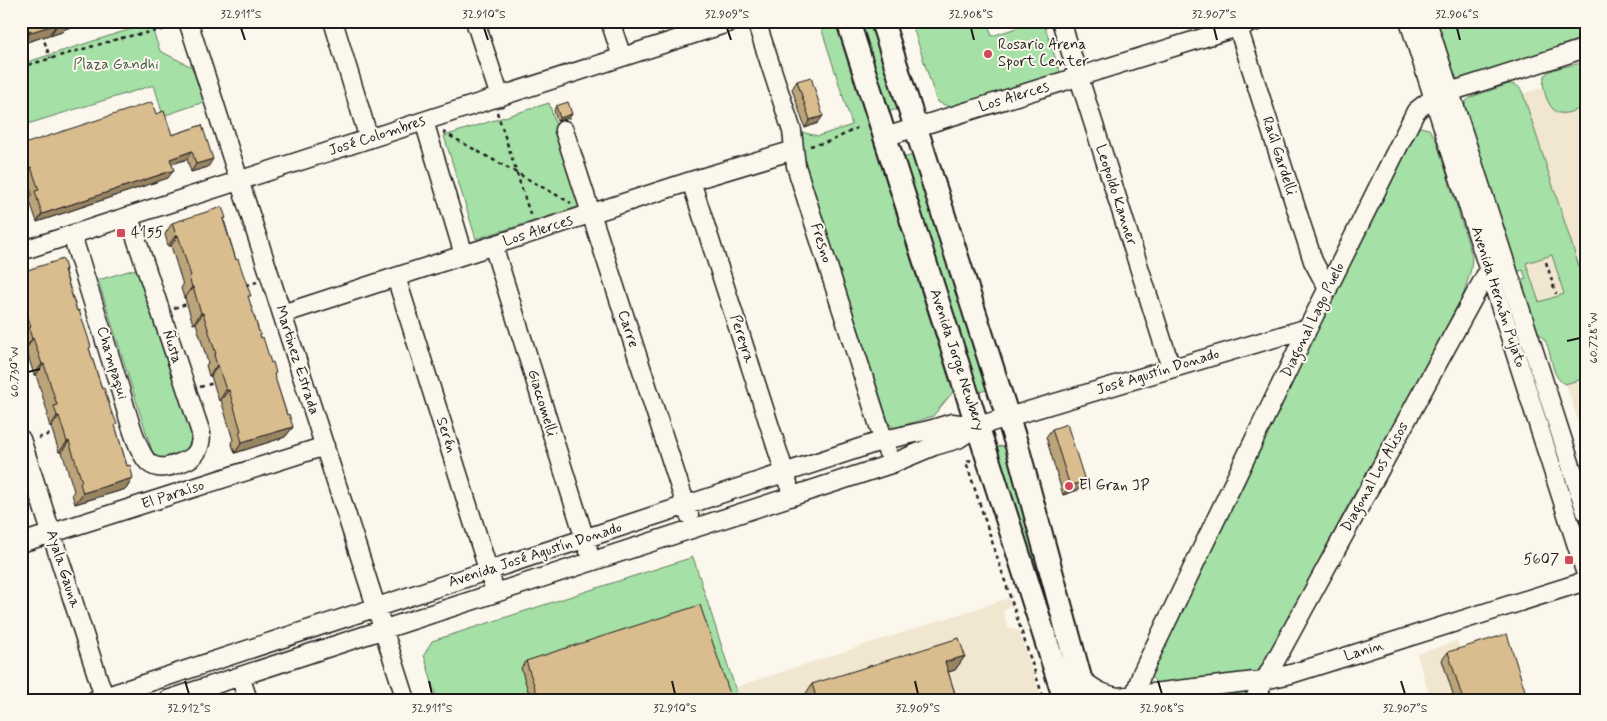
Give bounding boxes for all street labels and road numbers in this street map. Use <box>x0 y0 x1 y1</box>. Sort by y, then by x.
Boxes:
street label: Los Alerces <box>976 77 1052 117</box>
street label: José Colombres <box>326 111 428 161</box>
street label: Raúl Gardelli <box>1257 114 1301 198</box>
street label: Leopoldo Kanner <box>1090 142 1142 249</box>
street label: Los Alerces <box>500 210 576 252</box>
street label: Fresno <box>805 221 837 265</box>
street label: Avenida Hernán Pujato <box>1466 224 1530 370</box>
street label: Diagonal Lago Puelo <box>1276 259 1351 381</box>
street label: Avenida Jorge Newbery <box>924 286 990 434</box>
street label: Martinez Estrada <box>270 303 324 417</box>
street label: Carre <box>613 308 644 351</box>
street label: Pereyra <box>725 312 760 367</box>
street label: Champaqui <box>91 324 133 402</box>
street label: Ñusta <box>157 328 187 367</box>
street label: José Agustín Donado <box>1094 344 1222 400</box>
street label: Giaccomelli <box>522 367 562 439</box>
street label: Serén <box>431 415 461 455</box>
street label: Diagonal Los Alisos <box>1336 418 1415 536</box>
street label: El Paraíso <box>139 475 207 515</box>
street label: Avenida José Agustín Donado <box>446 517 625 593</box>
street label: Ayala Gauna <box>41 528 85 611</box>
street label: Lanin <box>1342 635 1387 667</box>

